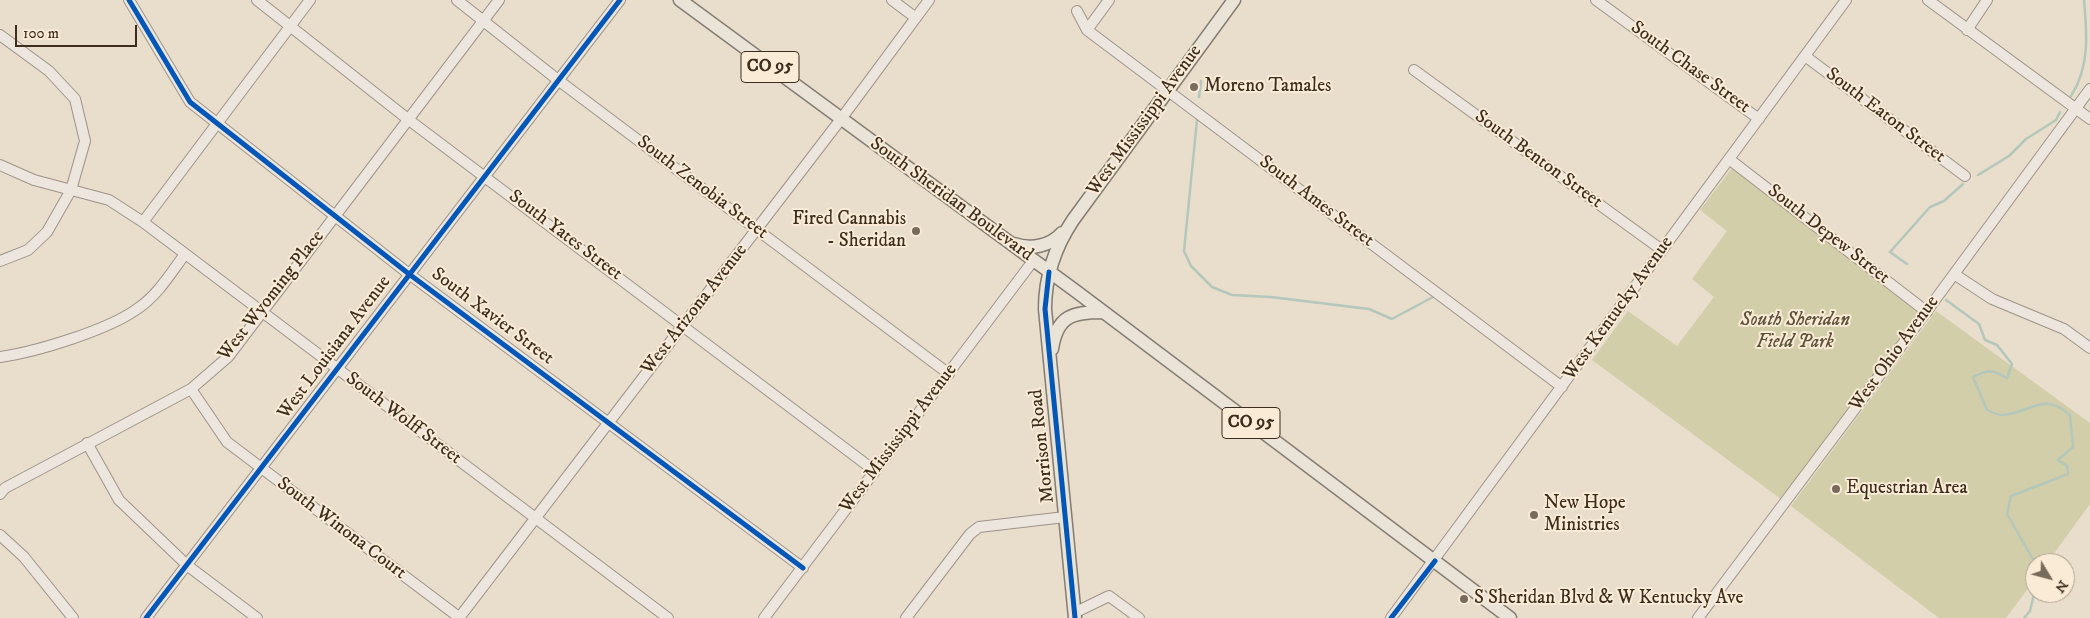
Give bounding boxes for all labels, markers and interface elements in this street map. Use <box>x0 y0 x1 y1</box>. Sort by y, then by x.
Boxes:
scale bar <box>18 15 140 47</box>
street label: South Chase Street <box>1626 17 1754 119</box>
text: 100 m <box>23 24 59 43</box>
street label: West Mississippi Avenue <box>1083 41 1207 201</box>
road number: CO 95 <box>741 52 799 82</box>
street label: South Eaton Street <box>1821 63 1949 169</box>
place label: Moreno Tamales <box>1204 76 1331 98</box>
marker: Moreno Tamales <box>1188 81 1200 93</box>
street label: South Benton Street <box>1470 106 1606 214</box>
street label: South Zenobia Street <box>632 131 772 245</box>
street label: South Sheridan Boulevard <box>865 133 1037 267</box>
street label: South Ames Street <box>1254 151 1378 253</box>
street label: South Depew Street <box>1762 180 1894 290</box>
street label: South Yates Street <box>504 186 626 286</box>
place label: Fired Cannabis - Sheridan <box>792 209 906 253</box>
marker: Fired Cannabis - Sheridan <box>910 225 922 237</box>
street label: West Wyoming Place <box>214 226 330 366</box>
street label: West Kentucky Avenue <box>1559 233 1679 385</box>
street label: West Arizona Avenue <box>637 240 753 380</box>
street label: South Xavier Street <box>426 264 558 370</box>
street label: West Louisiana Avenue <box>274 272 396 424</box>
street label: West Ohio Avenue <box>1845 292 1945 416</box>
park label: South Sheridan Field Park <box>1740 310 1850 354</box>
street label: West Mississippi Avenue <box>835 360 963 518</box>
street label: South Wolff Street <box>340 368 466 470</box>
street label: Morrison Road <box>1026 388 1060 504</box>
road number: CO 95 <box>1222 408 1280 438</box>
street label: South Winona Court <box>272 473 410 585</box>
place label: Equestrian Area <box>1846 478 1967 500</box>
marker: Equestrian Area <box>1830 483 1842 495</box>
place label: New Hope Ministries <box>1544 493 1626 537</box>
marker: New Hope Ministries <box>1528 509 1540 521</box>
north arrow <box>2025 553 2075 603</box>
text: N <box>2051 576 2072 596</box>
place label: S Sheridan Blvd & W Kentucky Ave <box>1474 588 1743 610</box>
marker: S Sheridan Blvd & W Kentucky Ave <box>1458 593 1470 605</box>

